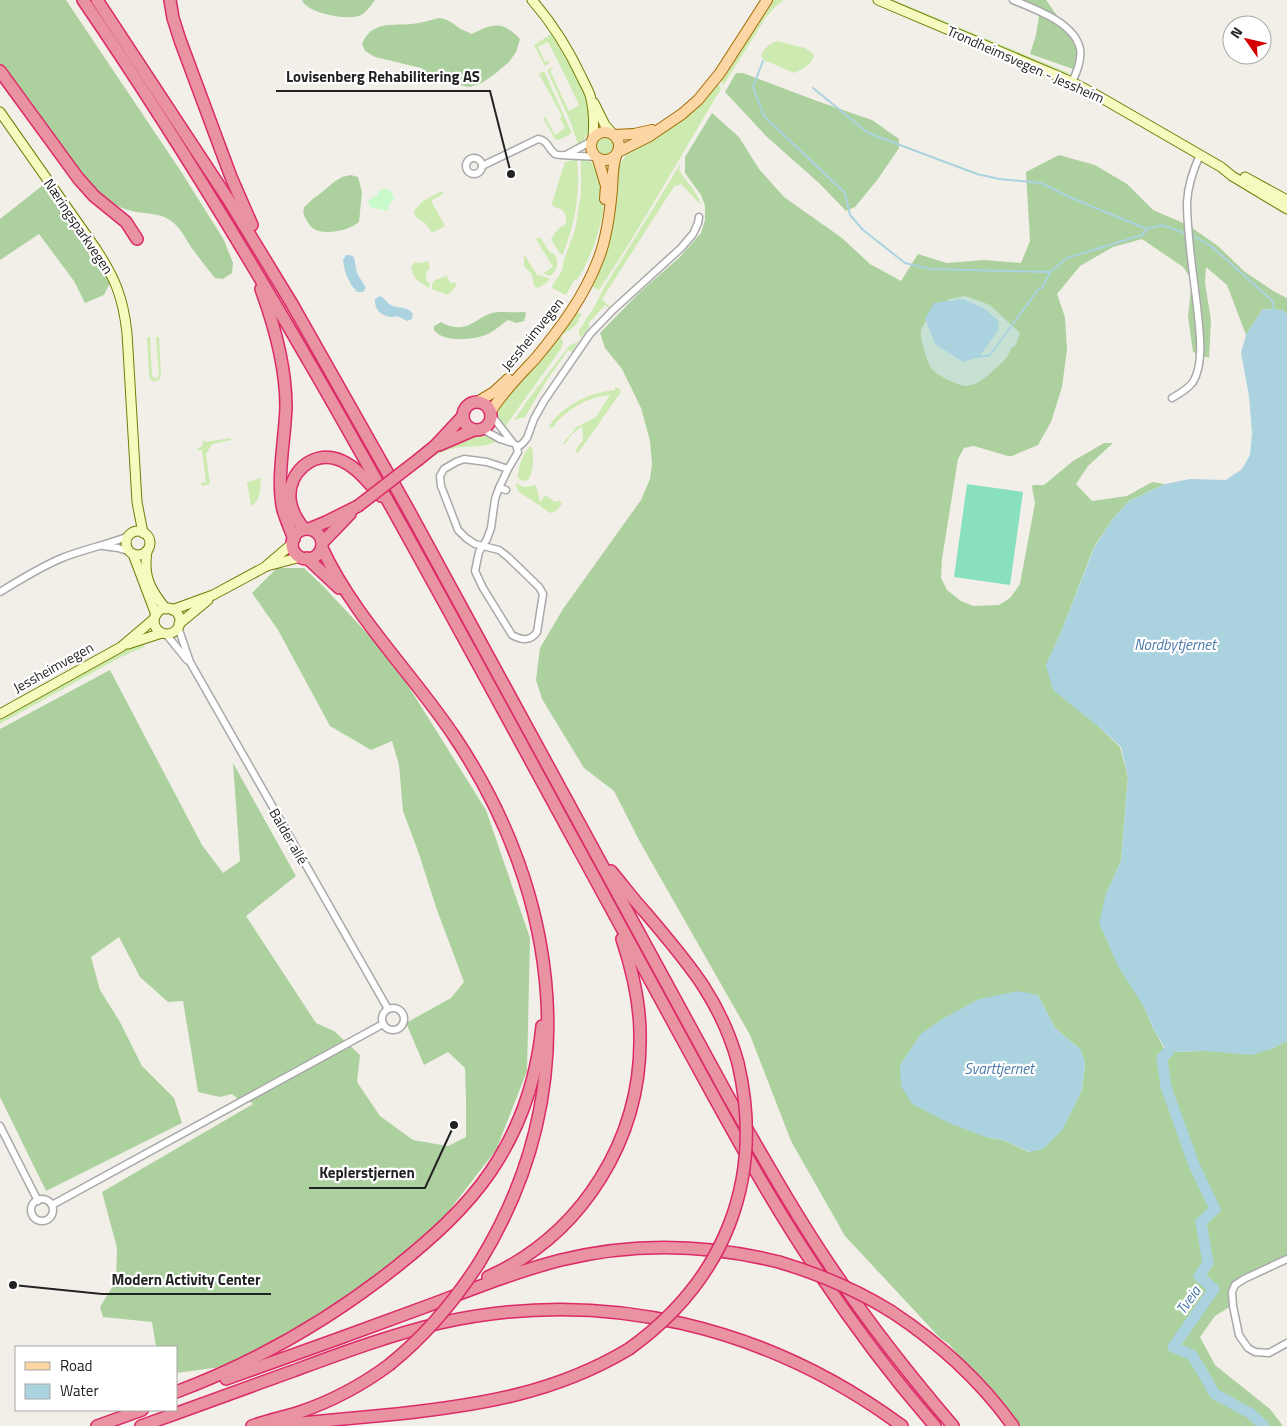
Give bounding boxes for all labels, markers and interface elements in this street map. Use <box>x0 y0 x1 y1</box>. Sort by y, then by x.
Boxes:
north arrow <box>1222 15 1272 65</box>
street label: Trondheimsvegen - Jessheim <box>944 20 1108 108</box>
text: N <box>1224 23 1247 42</box>
callout: Lovisenberg Rehabilitering AS <box>276 61 490 91</box>
text: Lovisenberg Rehabilitering AS <box>286 65 480 88</box>
street label: Næringsparkvegen <box>39 174 119 278</box>
street label: Jessheimvegen <box>496 293 568 375</box>
water label: Nordbytjernet <box>1134 633 1218 656</box>
street label: Jessheimvegen <box>9 636 97 698</box>
street label: Balder allé <box>264 804 314 868</box>
water label: Svarttjernet <box>964 1057 1036 1080</box>
callout: Keplerstjernen <box>309 1158 425 1188</box>
text: Keplerstjernen <box>319 1161 415 1184</box>
callout: Modern Activity Center <box>102 1264 271 1294</box>
text: Modern Activity Center <box>111 1268 261 1291</box>
water label: Tveia <box>1170 1280 1207 1319</box>
legend <box>15 1346 178 1411</box>
text: Road <box>60 1354 92 1377</box>
text: Water <box>60 1379 99 1402</box>

